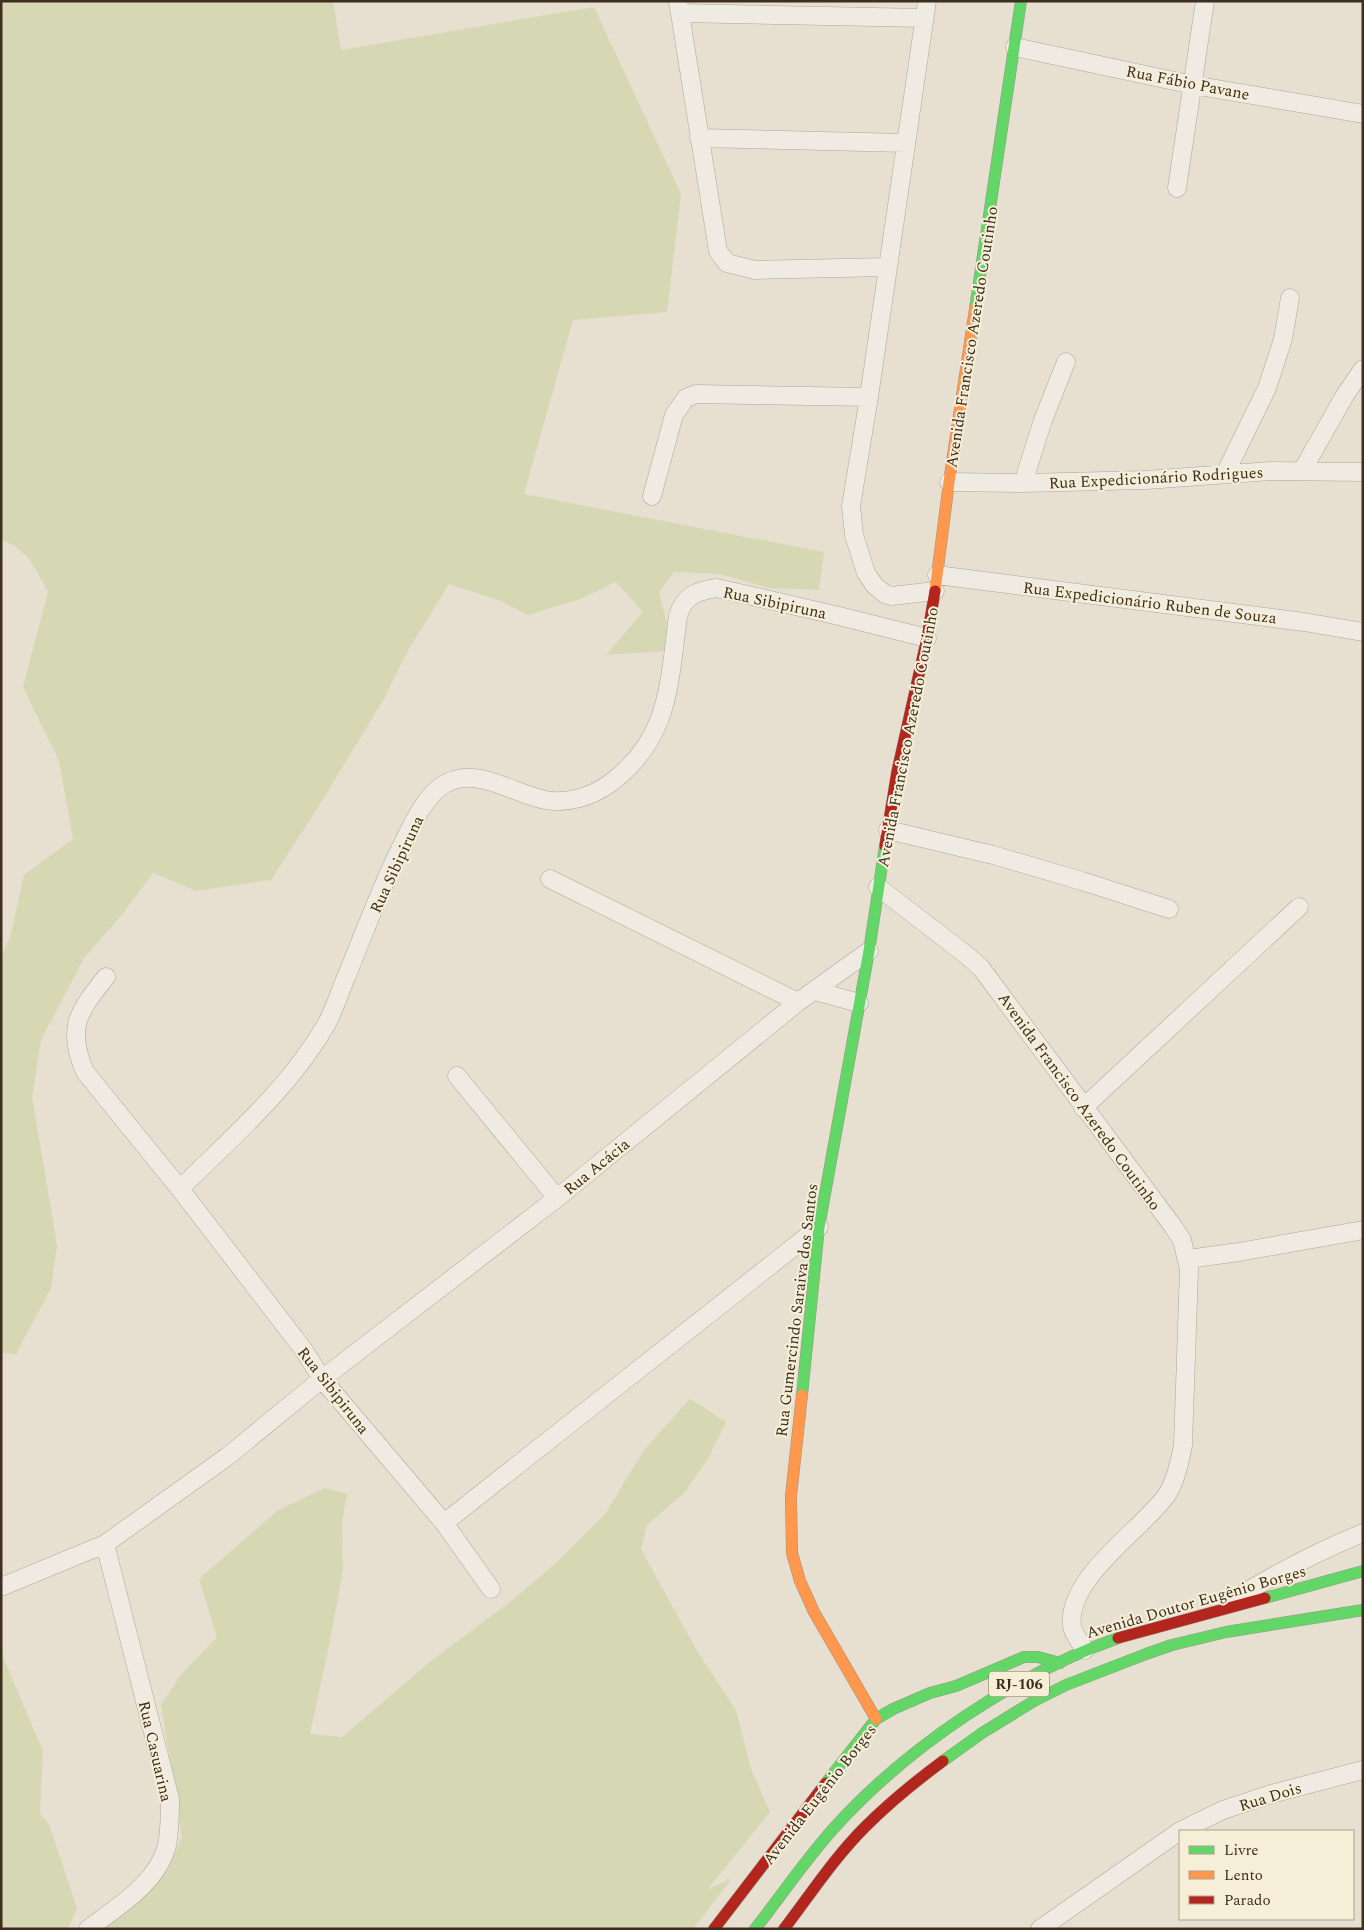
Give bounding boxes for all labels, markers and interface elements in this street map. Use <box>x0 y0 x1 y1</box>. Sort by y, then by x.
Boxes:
street label: Rua Fábio Pavane <box>1124 59 1252 107</box>
street label: Avenida Francisco Azeredo Coutinho <box>939 205 1005 470</box>
street label: Rua Expedicionário Rodrigues <box>1048 460 1264 496</box>
street label: Rua Expedicionário Ruben de Souza <box>1022 576 1278 630</box>
street label: Rua Sibipiruna <box>721 580 829 626</box>
street label: Avenida Francisco Azeredo Coutinho <box>871 605 945 869</box>
street label: Rua Sibipiruna <box>364 811 430 917</box>
street label: Avenida Francisco Azeredo Coutinho <box>992 988 1167 1216</box>
street label: Rua Acácia <box>558 1132 635 1201</box>
street label: Rua Gumercindo Saraiva dos Santos <box>770 1182 824 1438</box>
street label: Rua Sibipiruna <box>291 1342 375 1440</box>
street label: Avenida Doutor Eugênio Borges <box>1083 1559 1309 1645</box>
road number: RJ-106 <box>989 1672 1049 1696</box>
street label: Rua Casuarina <box>132 1698 178 1804</box>
street label: Avenida Eugênio Borges <box>757 1719 883 1870</box>
street label: Rua Dois <box>1236 1776 1305 1818</box>
legend <box>1179 1830 1354 1920</box>
text: Livre <box>1224 1839 1259 1862</box>
text: Lento <box>1224 1864 1263 1887</box>
text: Parado <box>1224 1889 1271 1912</box>

